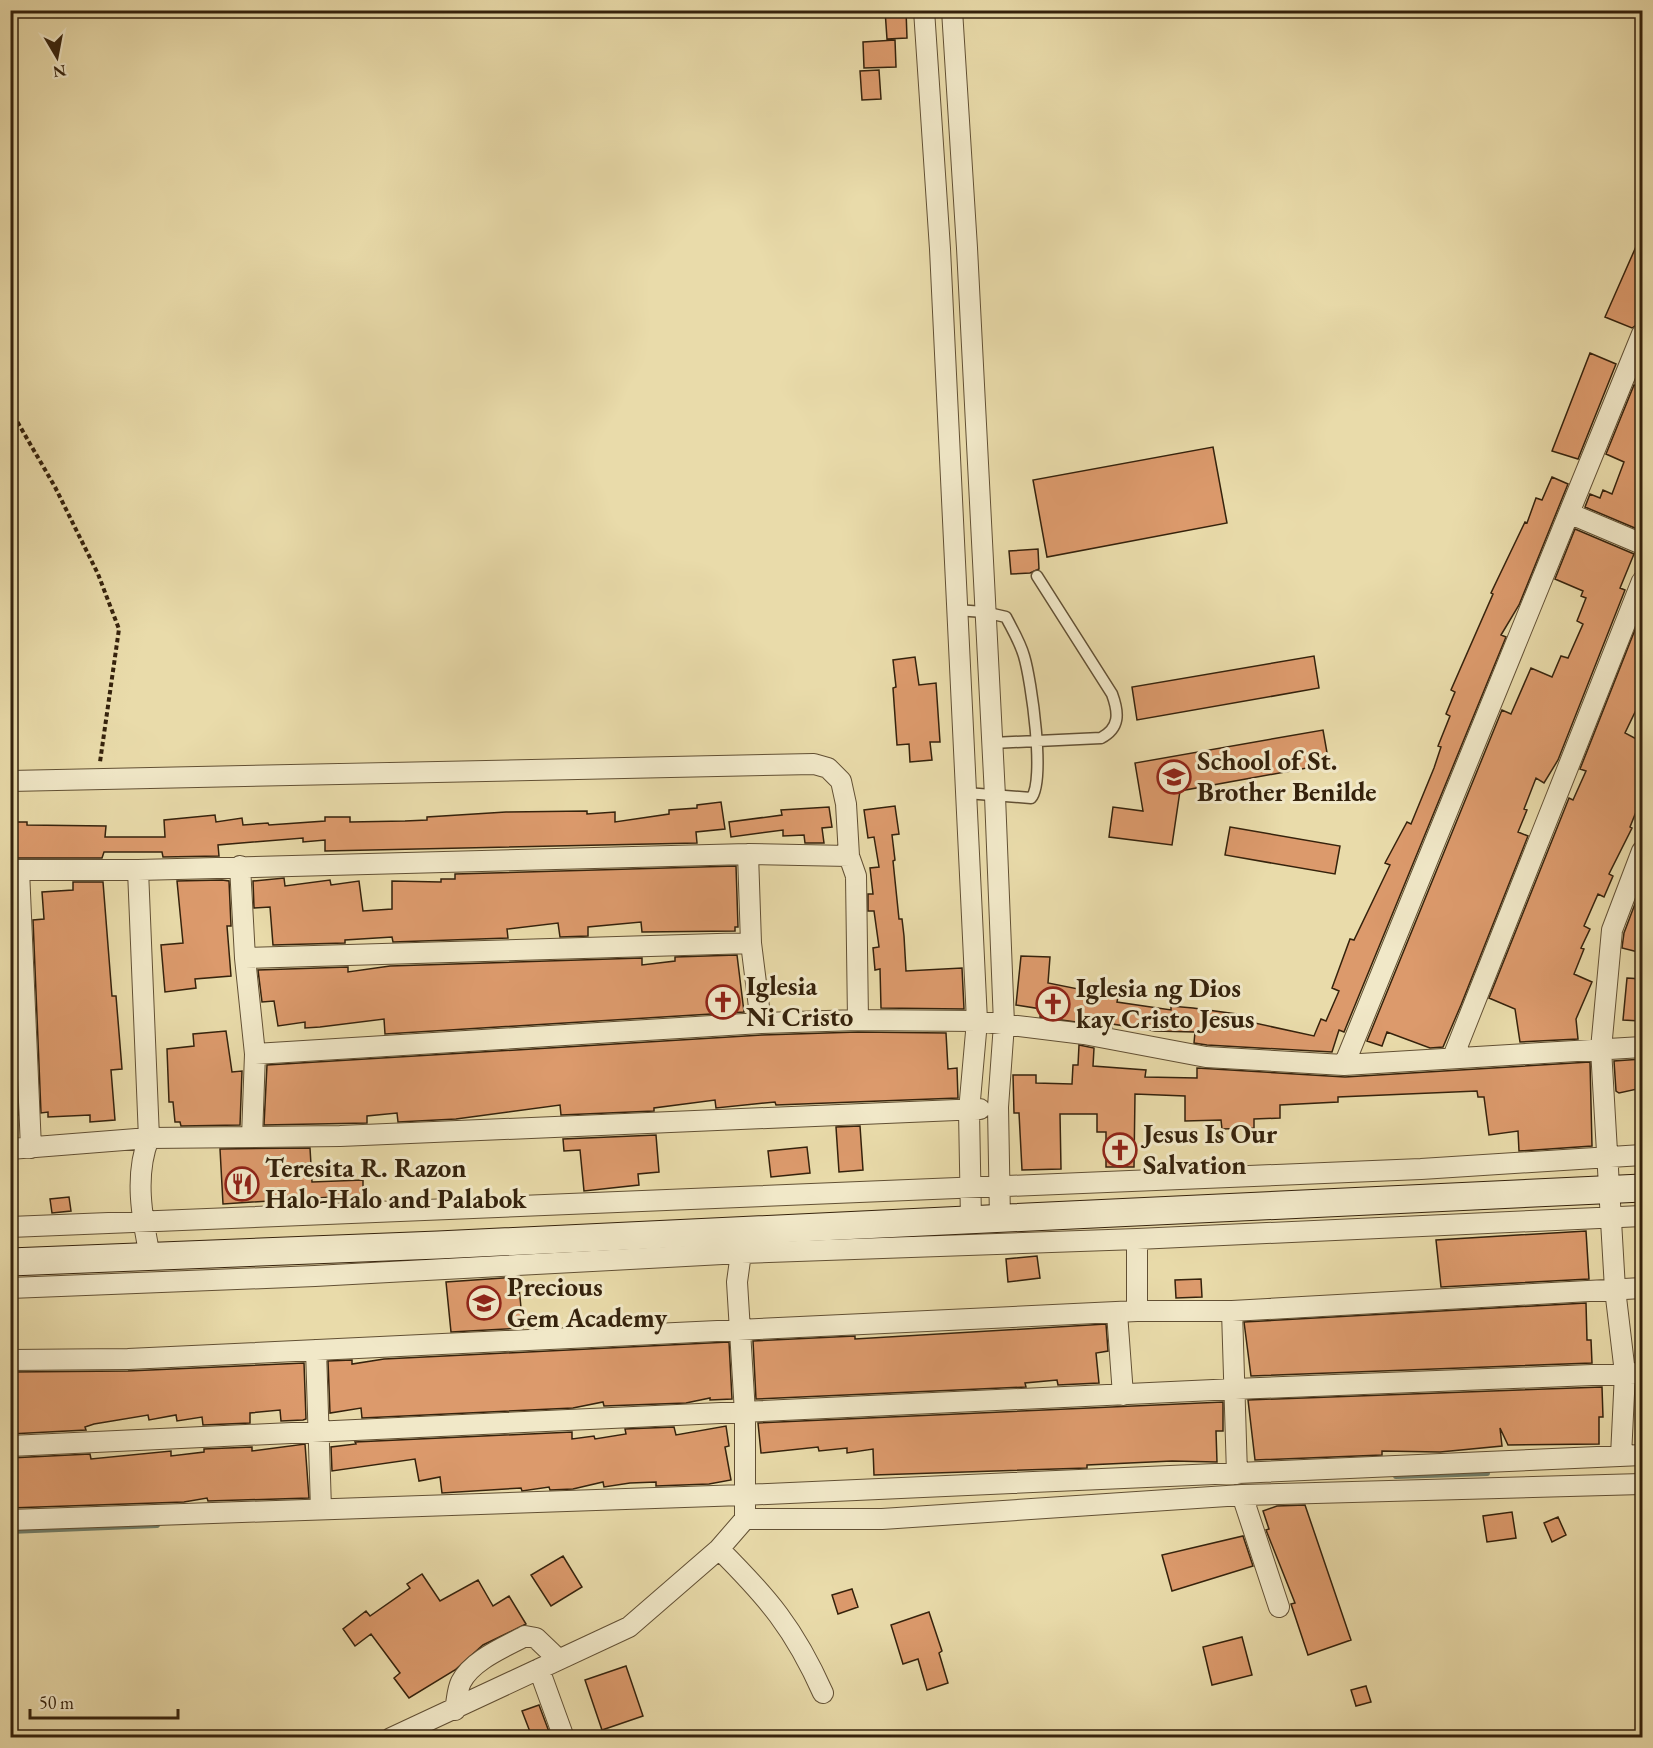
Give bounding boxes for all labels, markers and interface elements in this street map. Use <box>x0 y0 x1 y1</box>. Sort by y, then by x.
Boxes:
north arrow <box>27 27 87 87</box>
text: N <box>51 60 68 83</box>
place label: School of St. Brother Benilde <box>1197 743 1377 809</box>
school or university icon: School of St. Brother Benilde <box>1156 759 1192 795</box>
place label: Iglesia Ni Cristo <box>746 968 853 1034</box>
place label: Iglesia ng Dios kay Cristo Jesus <box>1076 970 1255 1036</box>
church icon: Iglesia Ni Cristo <box>705 984 741 1020</box>
church icon: Iglesia ng Dios kay Cristo Jesus <box>1035 986 1071 1022</box>
place label: Jesus Is Our Salvation <box>1140 1116 1278 1182</box>
church icon: Jesus Is Our Salvation <box>1102 1132 1138 1168</box>
place label: Teresita R. Razon Halo-Halo and Palabok <box>265 1150 528 1216</box>
restaurant icon: Teresita R. Razon Halo-Halo and Palabok <box>224 1166 260 1202</box>
place label: Precious Gem Academy <box>507 1269 668 1335</box>
school or university icon: Precious Gem Academy <box>466 1285 502 1321</box>
scale bar <box>30 1682 178 1720</box>
text: 50 m <box>39 1691 74 1714</box>

